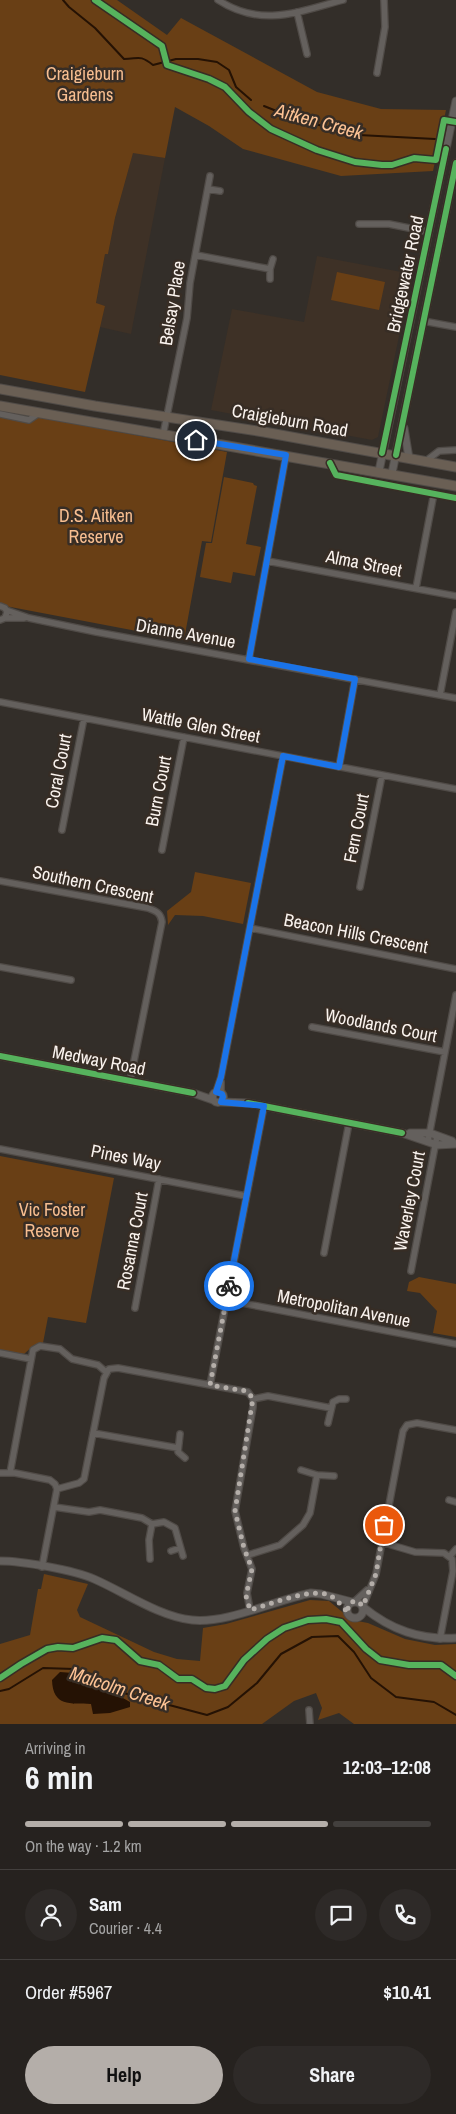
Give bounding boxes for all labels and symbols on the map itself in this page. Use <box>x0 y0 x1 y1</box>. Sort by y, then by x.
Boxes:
park label: Craigieburn Gardens <box>46 61 124 107</box>
water label: Aitken Creek <box>271 97 367 146</box>
street label: Bridgewater Road <box>380 213 430 335</box>
street label: Belsay Place <box>153 259 191 347</box>
street label: Craigieburn Road <box>230 398 350 442</box>
pin <box>175 419 217 461</box>
park label: D.S. Aitken Reserve <box>59 503 133 549</box>
street label: Alma Street <box>323 543 404 583</box>
street label: Dianne Avenue <box>134 612 238 654</box>
street label: Wattle Glen Street <box>140 701 262 749</box>
street label: Coral Court <box>39 732 77 810</box>
street label: Burn Court <box>139 754 177 828</box>
street label: Fern Court <box>337 791 375 865</box>
street label: Southern Crescent <box>30 859 156 909</box>
street label: Beacon Hills Crescent <box>282 907 430 959</box>
street label: Woodlands Court <box>323 1002 439 1048</box>
street label: Medway Road <box>50 1039 148 1081</box>
street label: Pines Way <box>89 1138 164 1176</box>
street label: Waverley Court <box>387 1149 431 1253</box>
street label: Rosanna Court <box>110 1190 154 1292</box>
park label: Vic Foster Reserve <box>19 1197 85 1243</box>
courier <box>204 1261 254 1311</box>
street label: Metropolitan Avenue <box>275 1283 413 1333</box>
pin <box>363 1504 405 1546</box>
water label: Malcolm Creek <box>67 1660 175 1717</box>

